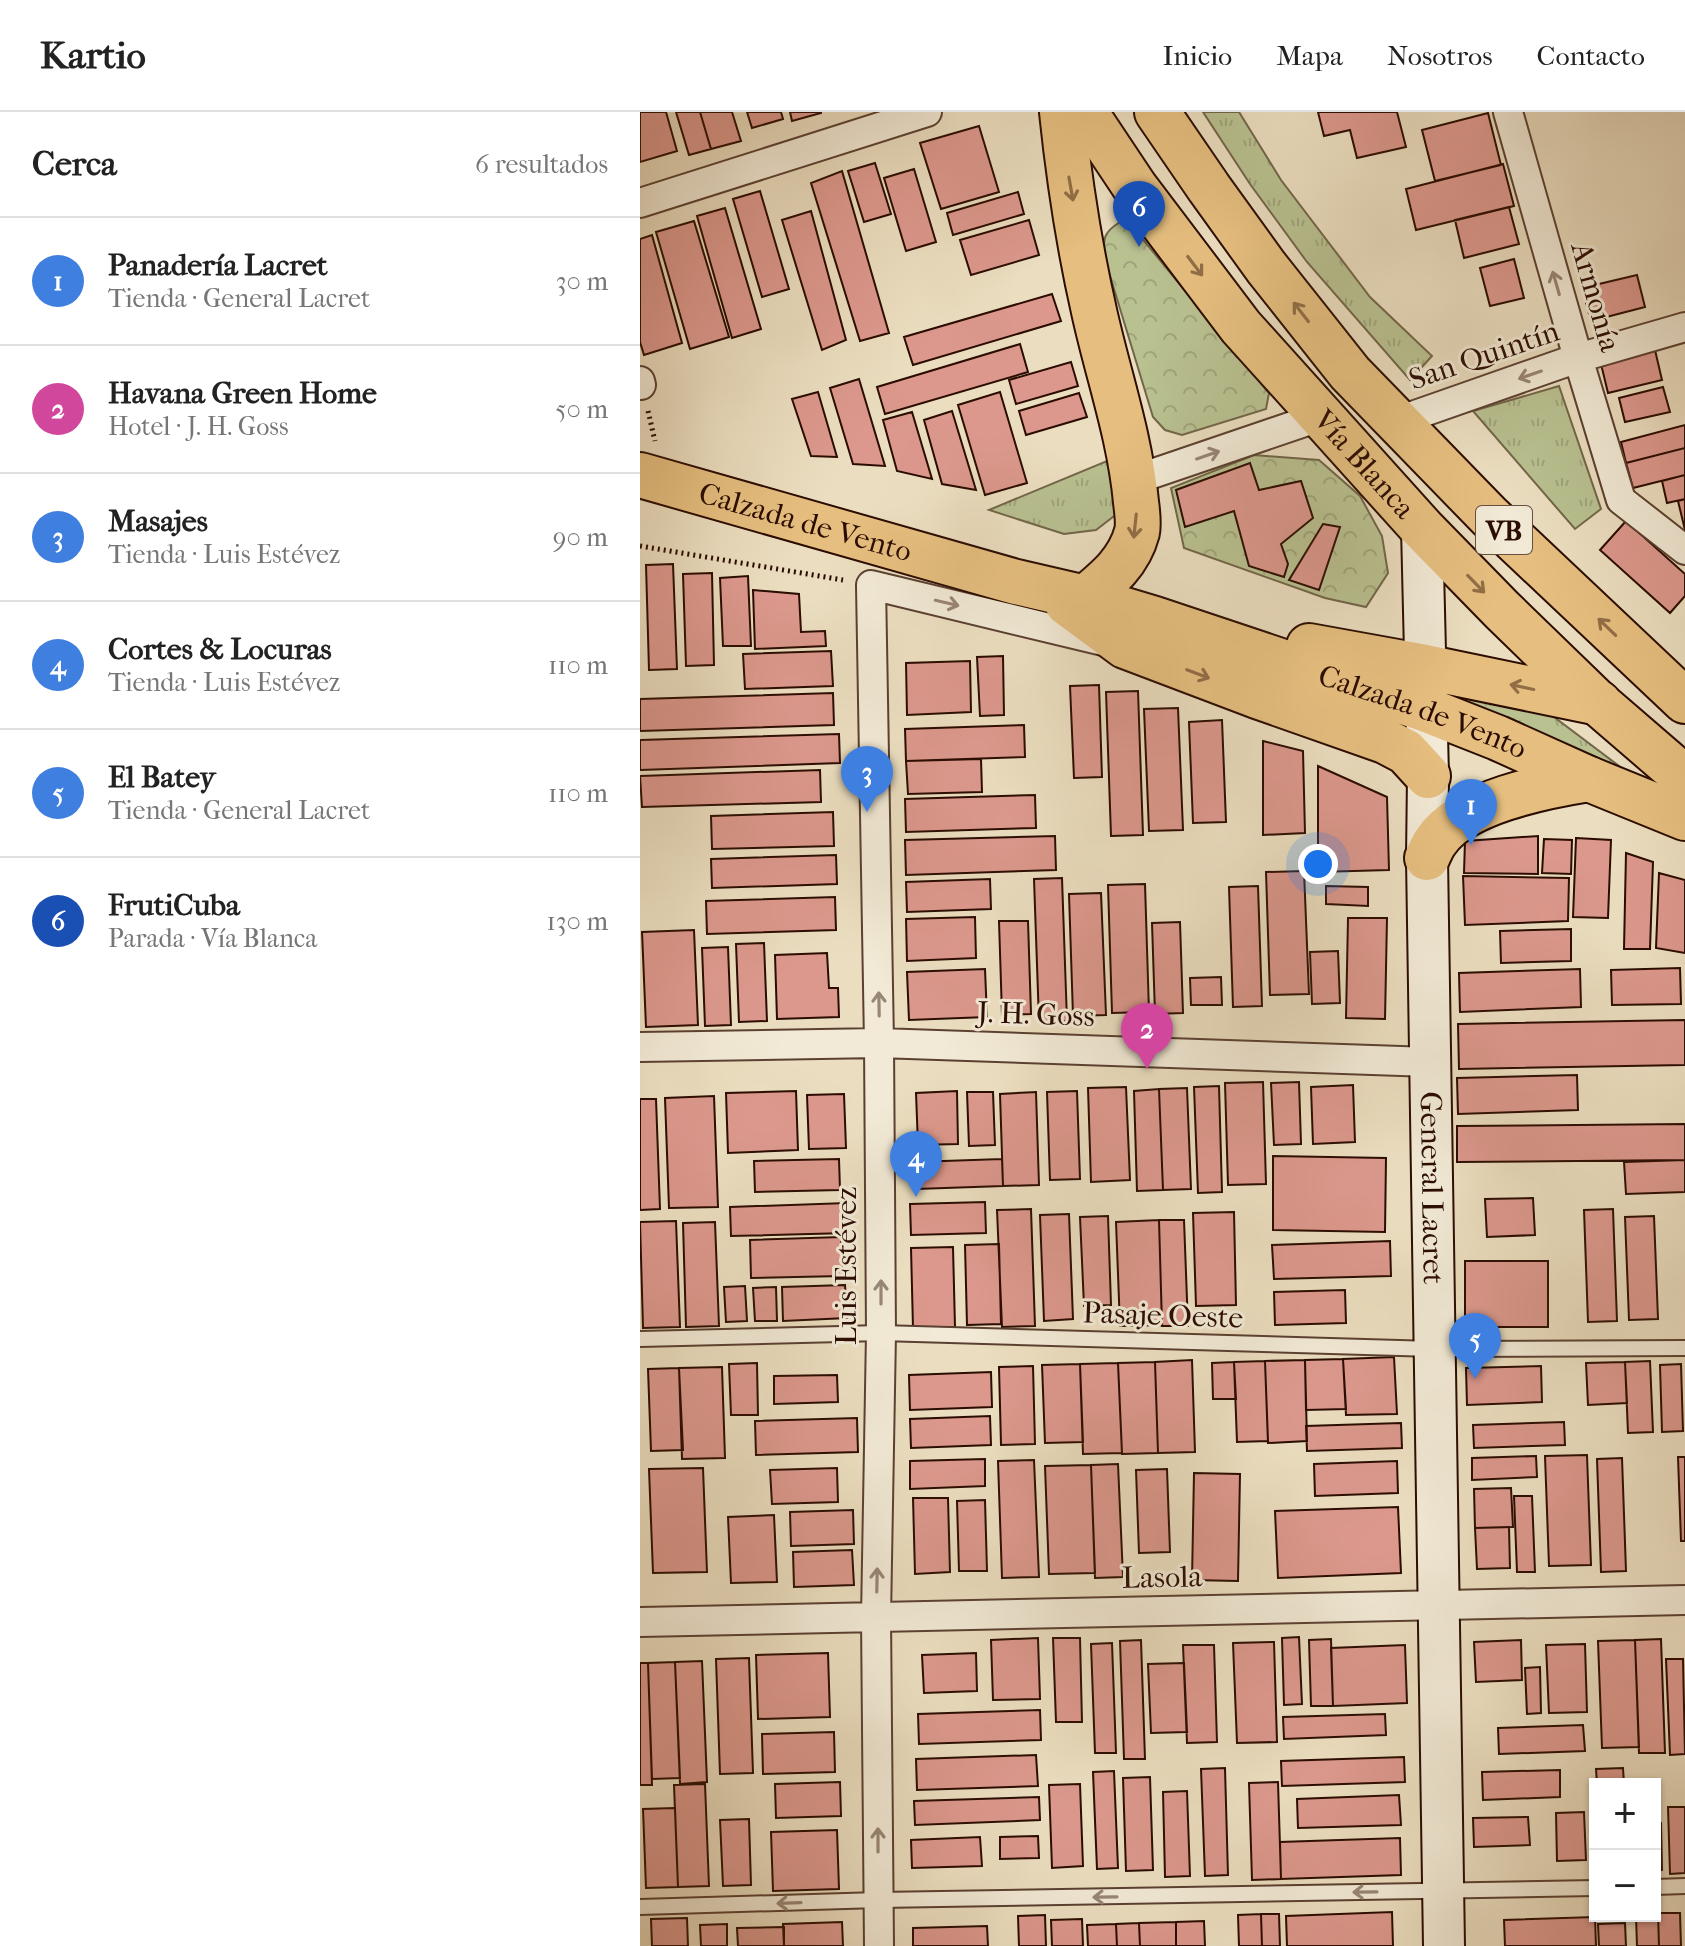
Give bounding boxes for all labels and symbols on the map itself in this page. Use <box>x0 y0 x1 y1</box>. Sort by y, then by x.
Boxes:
one-way arrow <box>1064 176 1079 202</box>
pin: 6 <box>1113 181 1165 247</box>
street label: Armonía <box>1563 237 1628 357</box>
one-way arrow <box>1187 255 1204 276</box>
one-way arrow <box>1548 271 1563 297</box>
one-way arrow <box>1293 302 1310 323</box>
street label: San Quintín <box>1405 313 1564 397</box>
one-way arrow <box>1518 368 1543 383</box>
street label: Vía Blanca <box>1305 402 1423 527</box>
one-way arrow <box>1195 447 1220 462</box>
street label: Calzada de Vento <box>695 476 916 569</box>
road number: VB <box>1476 506 1532 554</box>
one-way arrow <box>1128 512 1143 539</box>
one-way arrow <box>1466 574 1485 593</box>
one-way arrow <box>934 597 959 612</box>
one-way arrow <box>1597 618 1617 637</box>
street label: Calzada de Vento <box>1314 658 1532 767</box>
one-way arrow <box>1185 668 1210 682</box>
one-way arrow <box>1510 679 1535 694</box>
pin: 3 <box>841 746 893 812</box>
pin: 1 <box>1445 779 1497 845</box>
your location <box>1298 844 1338 884</box>
one-way arrow <box>871 991 886 1018</box>
street label: J. H. Goss <box>975 995 1095 1034</box>
pin: 2 <box>1121 1003 1173 1069</box>
street label: General Lacret <box>1413 1091 1451 1285</box>
pin: 4 <box>890 1131 942 1197</box>
street label: Luis Estévez <box>829 1187 864 1345</box>
one-way arrow <box>873 1279 889 1306</box>
street label: Pasaje Oeste <box>1082 1295 1244 1336</box>
pin: 5 <box>1449 1313 1501 1379</box>
street label: Lasola <box>1122 1559 1204 1596</box>
one-way arrow <box>869 1567 885 1594</box>
one-way arrow <box>870 1827 886 1854</box>
one-way arrow <box>1352 1884 1379 1900</box>
one-way arrow <box>1092 1889 1119 1904</box>
one-way arrow <box>776 1895 803 1911</box>

